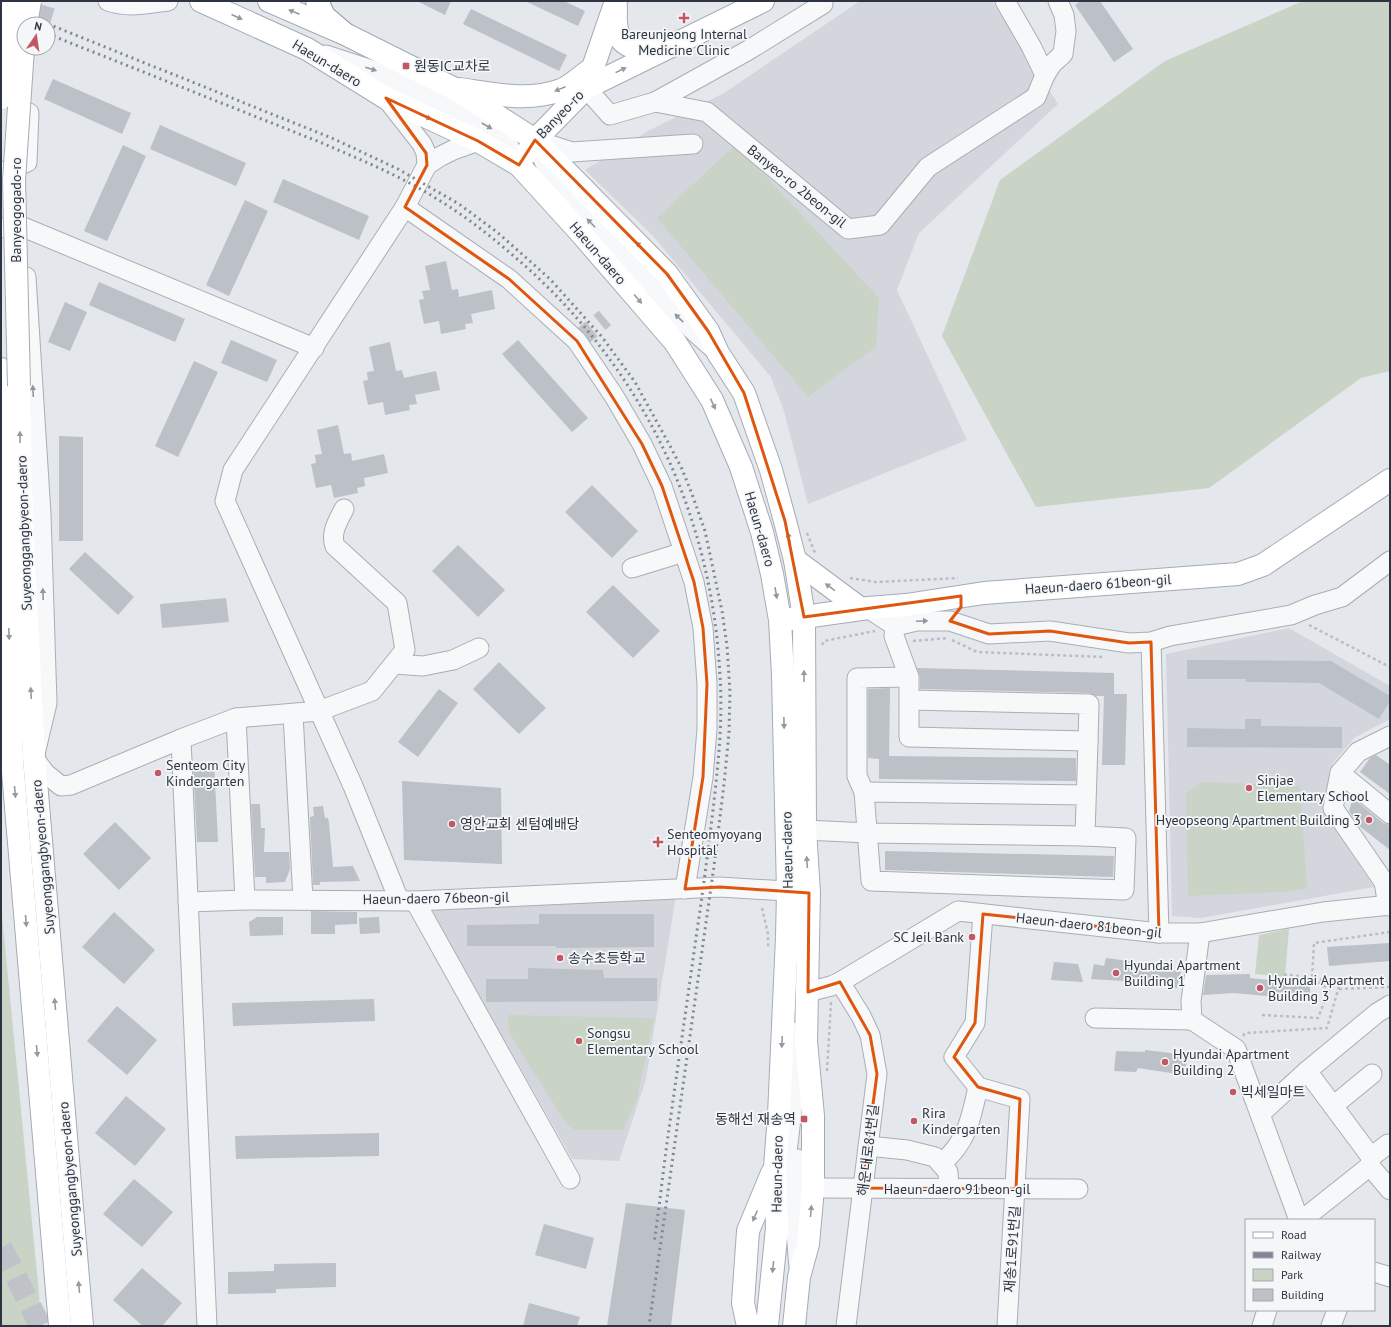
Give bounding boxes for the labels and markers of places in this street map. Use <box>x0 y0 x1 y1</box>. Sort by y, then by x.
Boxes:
marker: Bareunjeong Internal Medicine Clinic <box>678 12 690 24</box>
place label: Bareunjeong Internal Medicine Clinic <box>621 25 747 59</box>
place label: 원동IC교차로 <box>414 57 491 75</box>
marker: 원동IC교차로 <box>401 61 411 71</box>
place label: Senteom City Kindergarten <box>166 756 246 790</box>
marker: Senteom City Kindergarten <box>153 768 163 778</box>
place label: Sinjae Elementary School <box>1257 771 1369 805</box>
marker: Sinjae Elementary School <box>1244 783 1254 793</box>
place label: Hyeopseong Apartment Building 3 <box>1156 811 1361 829</box>
place label: 영안교회 센텀예배당 <box>460 815 580 833</box>
marker: Hyeopseong Apartment Building 3 <box>1364 815 1374 825</box>
marker: 영안교회 센텀예배당 <box>447 819 457 829</box>
place label: Senteomyoyang Hospital <box>667 825 762 859</box>
marker: Senteomyoyang Hospital <box>652 836 664 848</box>
place label: SC Jeil Bank <box>893 928 964 946</box>
marker: SC Jeil Bank <box>967 932 977 942</box>
place label: 송수초등학교 <box>568 949 645 967</box>
marker: 송수초등학교 <box>555 953 565 963</box>
place label: Hyundai Apartment Building 1 <box>1124 956 1240 990</box>
marker: Hyundai Apartment Building 1 <box>1111 968 1121 978</box>
place label: Hyundai Apartment Building 3 <box>1268 971 1384 1005</box>
marker: Hyundai Apartment Building 3 <box>1255 983 1265 993</box>
place label: Songsu Elementary School <box>587 1024 699 1058</box>
marker: Songsu Elementary School <box>574 1036 584 1046</box>
place label: Hyundai Apartment Building 2 <box>1173 1045 1289 1079</box>
marker: Hyundai Apartment Building 2 <box>1160 1057 1170 1067</box>
place label: 빅세일마트 <box>1241 1083 1306 1101</box>
marker: 빅세일마트 <box>1228 1087 1238 1097</box>
place label: Rira Kindergarten <box>922 1104 1000 1138</box>
place label: 동해선 재송역 <box>715 1110 796 1128</box>
marker: 동해선 재송역 <box>799 1114 809 1124</box>
marker: Rira Kindergarten <box>909 1116 919 1126</box>

